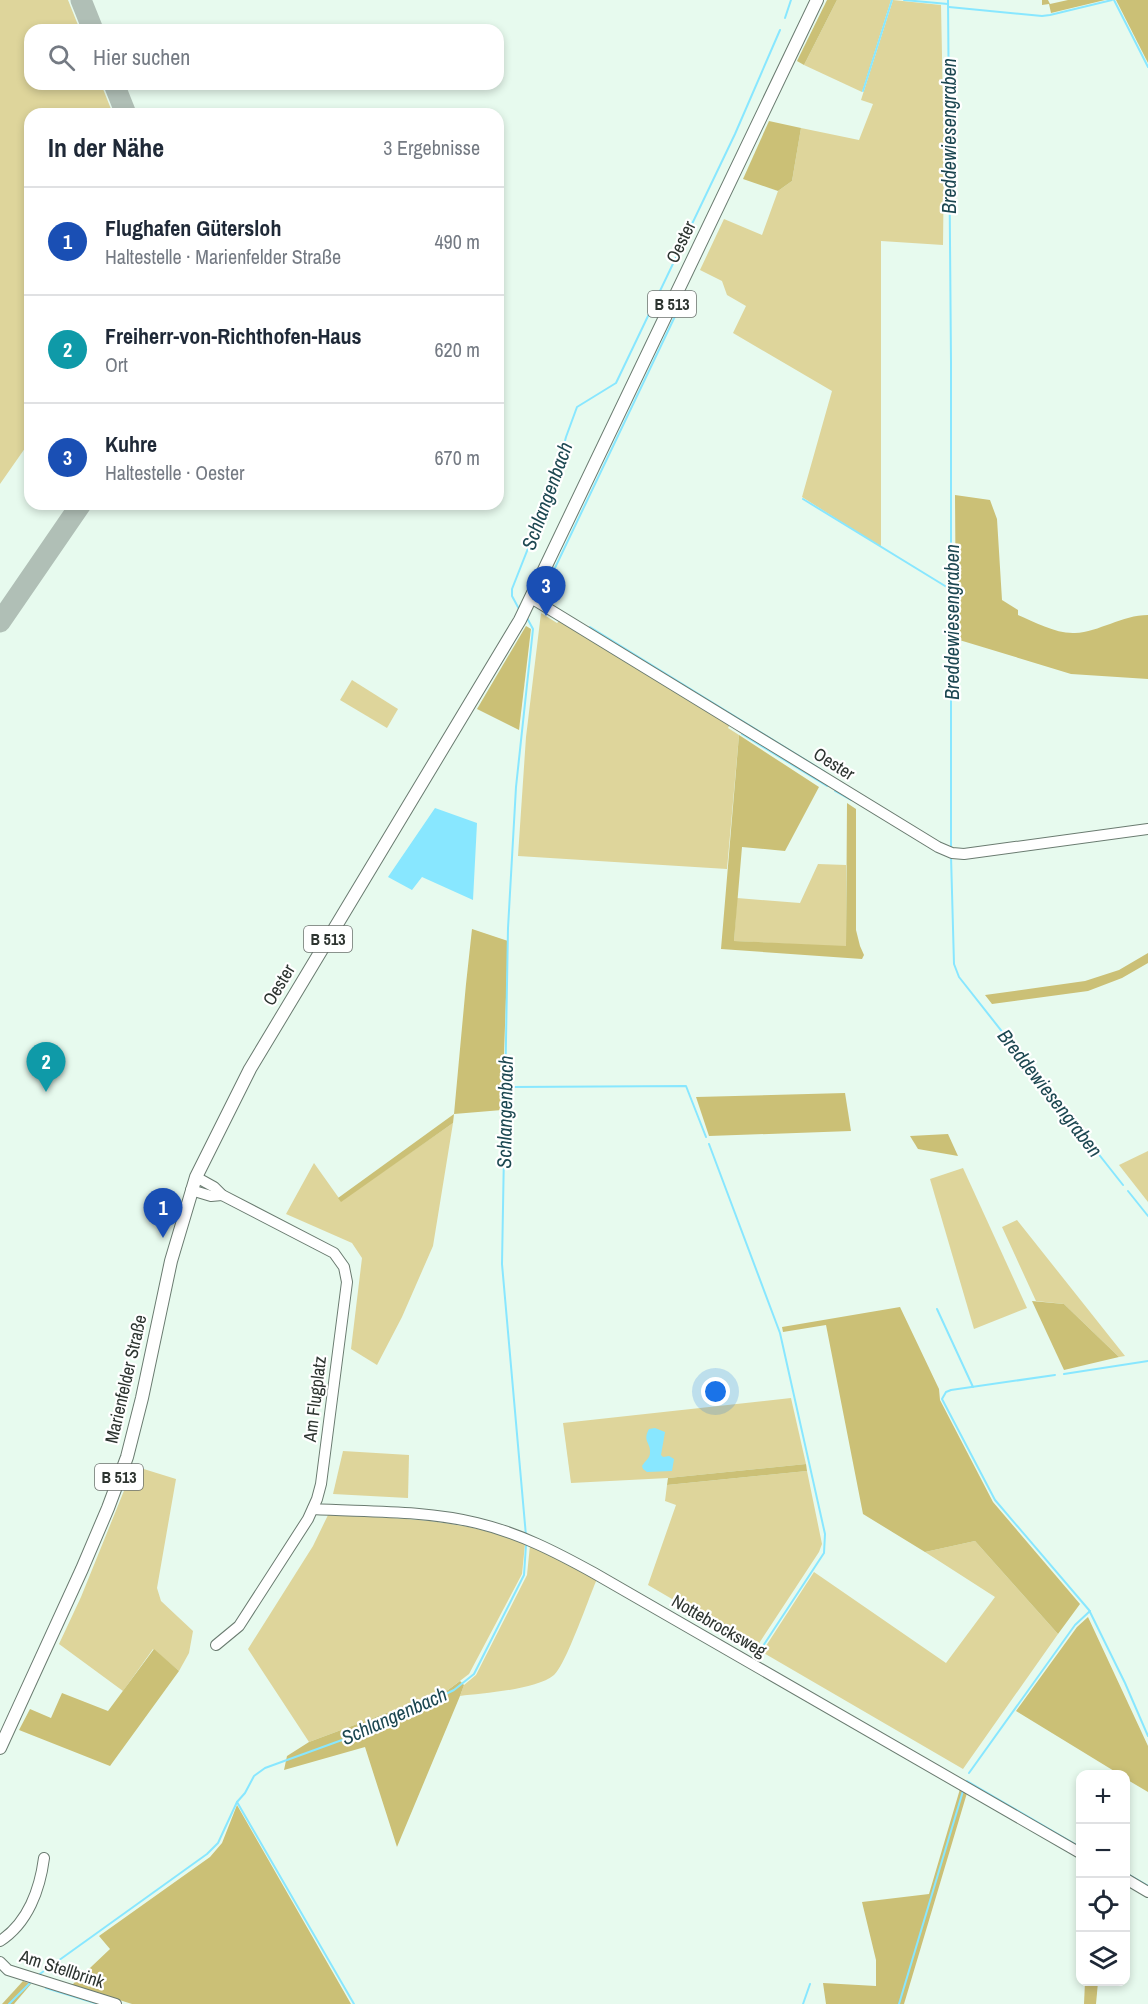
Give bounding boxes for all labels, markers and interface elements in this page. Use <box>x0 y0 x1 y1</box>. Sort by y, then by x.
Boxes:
search box <box>24 24 504 90</box>
icon: search <box>45 41 78 74</box>
text: Hier suchen <box>93 42 190 72</box>
water label: Breddewiesengraben <box>935 58 962 214</box>
text: In der Nähe <box>48 130 164 165</box>
text: 3 Ergebnisse <box>383 134 480 161</box>
text: Flughafen Gütersloh <box>105 213 281 243</box>
street label: Oester <box>660 216 702 267</box>
text: 1 <box>63 228 72 255</box>
text: 490 m <box>434 228 480 255</box>
text: Haltestelle · Marienfelder Straße <box>105 243 341 270</box>
road number: B 513 <box>648 291 696 317</box>
text: Freiherr-von-Richthofen-Haus <box>105 321 362 351</box>
text: 2 <box>63 336 72 363</box>
text: 620 m <box>434 336 480 363</box>
text: Ort <box>105 351 128 378</box>
text: Kuhre <box>105 429 157 459</box>
water label: Schlangenbach <box>515 438 579 554</box>
text: 3 <box>63 444 72 471</box>
text: 670 m <box>434 444 480 471</box>
text: Haltestelle · Oester <box>105 459 244 486</box>
water label: Breddewiesengraben <box>938 544 965 700</box>
pin: 3 <box>526 566 566 616</box>
street label: Oester <box>809 741 860 786</box>
road number: B 513 <box>304 926 352 952</box>
street label: Oester <box>256 959 301 1010</box>
water label: Breddewiesengraben <box>992 1023 1109 1162</box>
pin: 2 <box>26 1042 66 1092</box>
water label: Schlangenbach <box>490 1055 519 1169</box>
pin: 1 <box>144 1188 182 1238</box>
street label: Marienfelder Straße <box>99 1312 152 1446</box>
street label: Am Flugplatz <box>297 1355 332 1444</box>
your location <box>701 1377 730 1406</box>
road number: B 513 <box>95 1464 143 1490</box>
street label: Nottebrocksweg <box>667 1588 772 1663</box>
water label: Schlangenbach <box>337 1680 451 1751</box>
map controls <box>1076 1770 1130 1986</box>
button: + <box>1076 1770 1130 1824</box>
button: − <box>1076 1824 1130 1878</box>
button: locate <box>1076 1878 1130 1932</box>
button: layers <box>1076 1932 1130 1986</box>
street label: Am Stellbrink <box>16 1943 108 1994</box>

